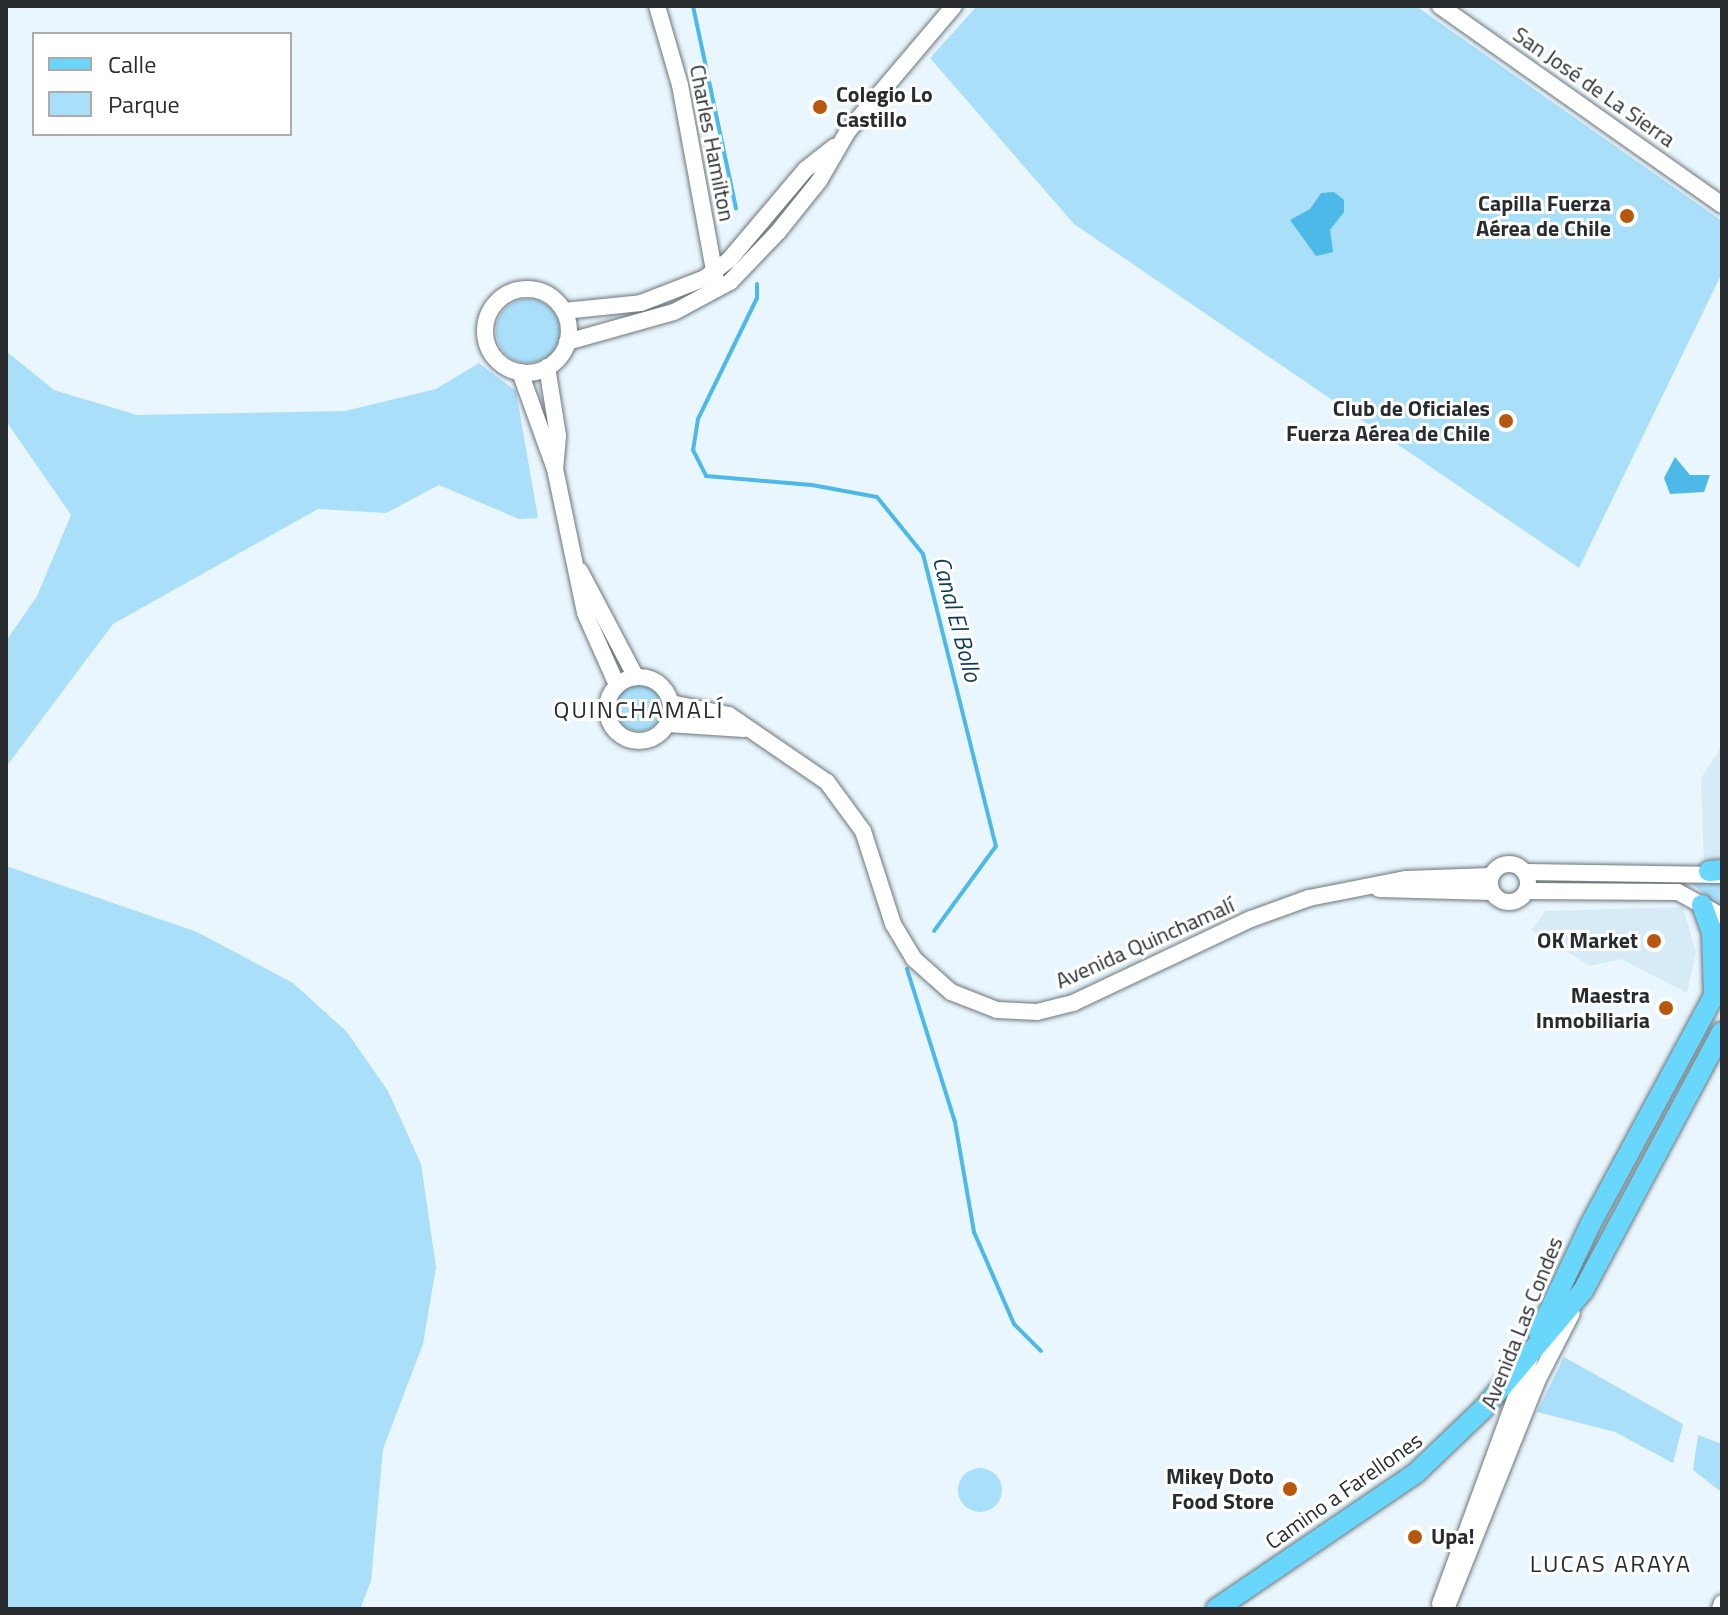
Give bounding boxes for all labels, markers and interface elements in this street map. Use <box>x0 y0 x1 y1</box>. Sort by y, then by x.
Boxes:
street label: San José de La Sierra <box>1508 21 1680 153</box>
legend <box>32 32 292 136</box>
text: Calle <box>108 46 156 82</box>
street label: Charles Hamilton <box>684 62 740 224</box>
place label: Colegio Lo Castillo <box>836 81 933 132</box>
text: Parque <box>108 86 180 122</box>
marker: Colegio Lo Castillo <box>811 98 829 116</box>
place label: Capilla Fuerza Aérea de Chile <box>1476 190 1611 242</box>
marker: Capilla Fuerza Aérea de Chile <box>1618 207 1636 225</box>
place label: Club de Oficiales Fuerza Aérea de Chile <box>1286 395 1490 446</box>
marker: Club de Oficiales Fuerza Aérea de Chile <box>1497 412 1515 430</box>
water label: Canal El Bollo <box>926 553 988 685</box>
district label: QUINCHAMALÍ <box>554 696 724 724</box>
street label: Avenida Quinchamalí <box>1052 892 1238 994</box>
place label: OK Market <box>1537 928 1638 954</box>
marker: OK Market <box>1645 932 1663 950</box>
place label: Maestra Inmobiliaria <box>1536 982 1650 1034</box>
marker: Maestra Inmobiliaria <box>1657 999 1675 1017</box>
street label: Avenida Las Condes <box>1475 1233 1569 1413</box>
street label: Camino a Farellones <box>1260 1427 1428 1555</box>
place label: Mikey Doto Food Store <box>1166 1463 1274 1514</box>
marker: Mikey Doto Food Store <box>1281 1480 1299 1498</box>
place label: Upa! <box>1431 1524 1475 1550</box>
marker: Upa! <box>1406 1528 1424 1546</box>
district label: LUCAS ARAYA <box>1530 1550 1692 1578</box>

